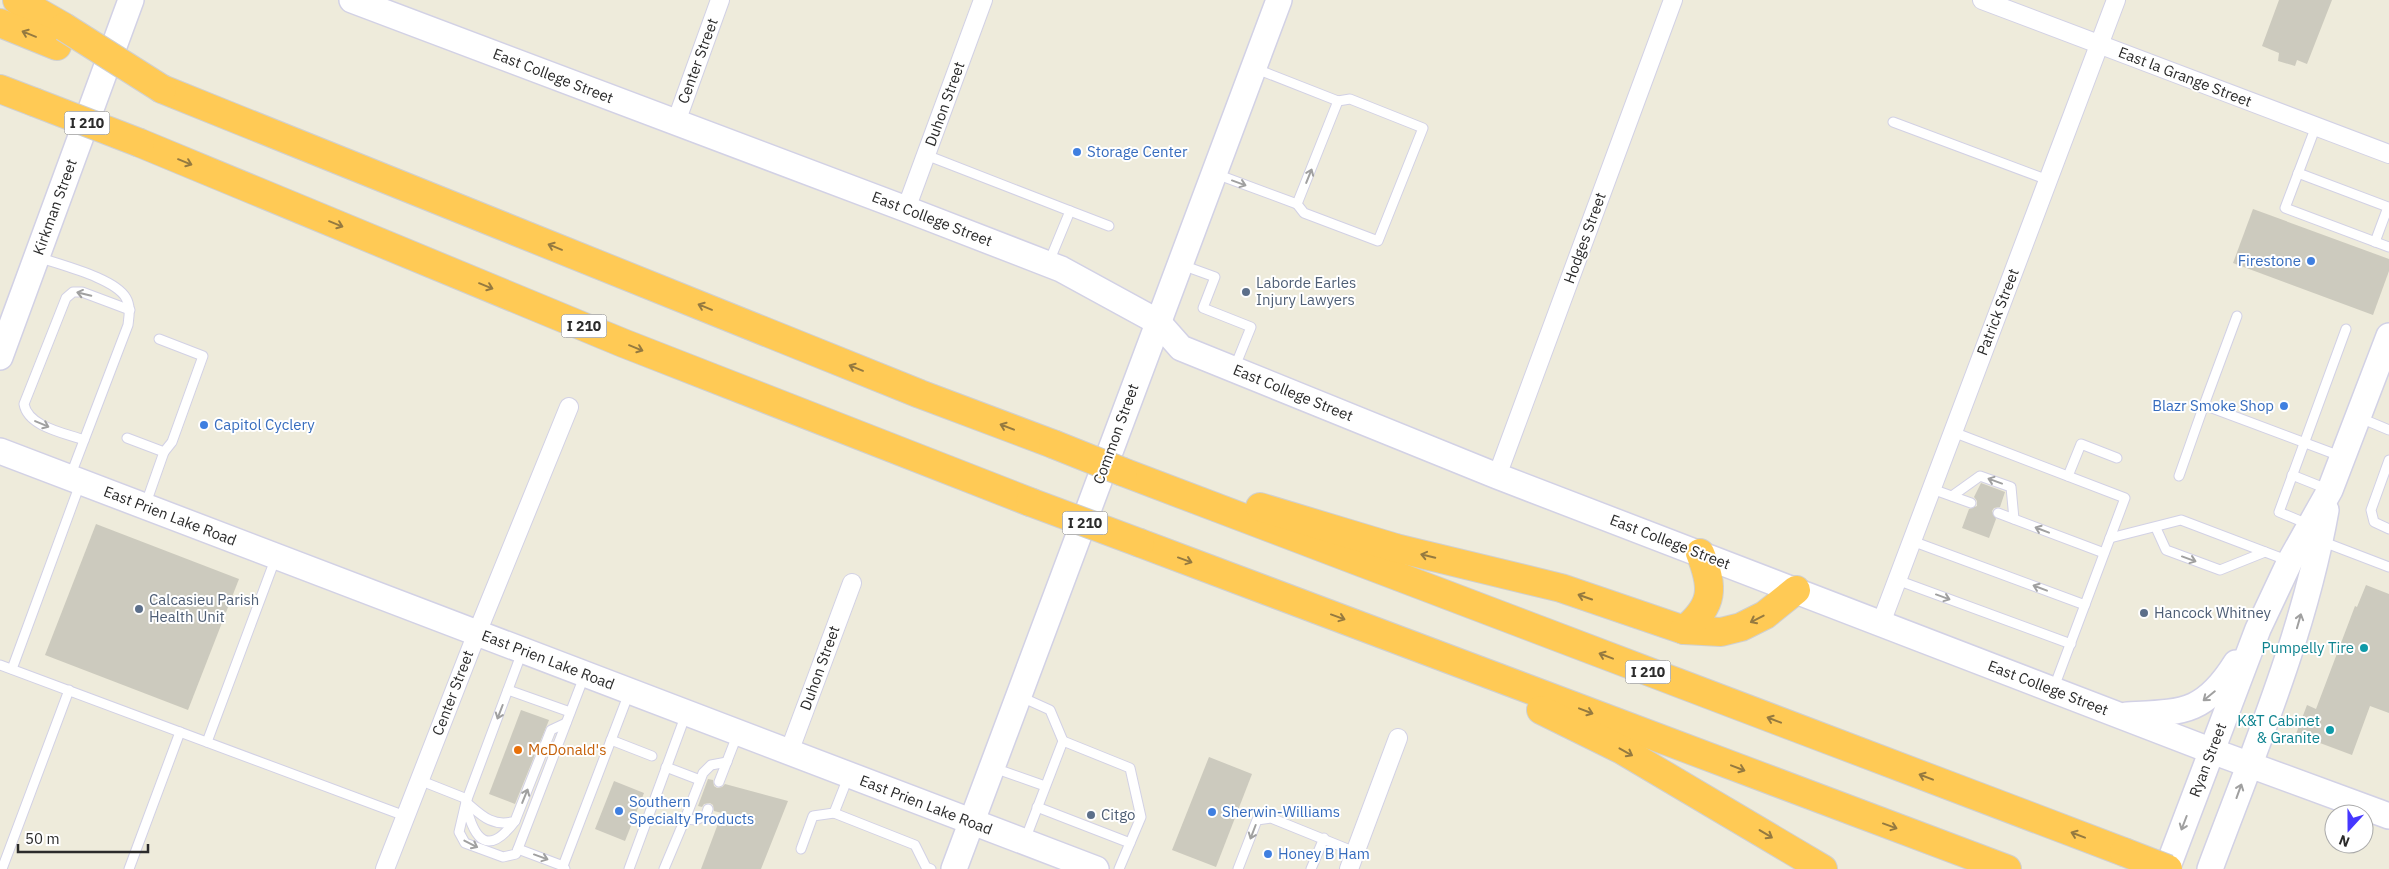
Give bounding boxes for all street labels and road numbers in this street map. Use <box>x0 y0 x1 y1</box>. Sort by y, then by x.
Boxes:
street label: Center Street <box>673 15 722 106</box>
street label: East la Grange Street <box>2116 42 2255 111</box>
street label: East College Street <box>490 44 616 107</box>
street label: Duhon Street <box>920 59 969 149</box>
road number: I 210 <box>64 112 110 134</box>
street label: Kirkman Street <box>28 156 81 258</box>
street label: East College Street <box>869 187 995 250</box>
street label: Hodges Street <box>1559 190 1610 286</box>
street label: Patrick Street <box>1972 266 2023 358</box>
road number: I 210 <box>562 314 606 338</box>
street label: East College Street <box>1230 360 1356 425</box>
street label: Common Street <box>1089 381 1143 487</box>
street label: East Prien Lake Road <box>101 481 239 550</box>
street label: East College Street <box>1607 510 1733 573</box>
road number: I 210 <box>1062 512 1108 534</box>
street label: Duhon Street <box>795 623 844 713</box>
street label: East Prien Lake Road <box>479 625 617 694</box>
street label: Center Street <box>428 648 477 738</box>
street label: East College Street <box>1985 656 2111 719</box>
road number: I 210 <box>1626 660 1670 684</box>
street label: Ryan Street <box>2185 720 2230 800</box>
street label: East Prien Lake Road <box>857 770 995 839</box>

